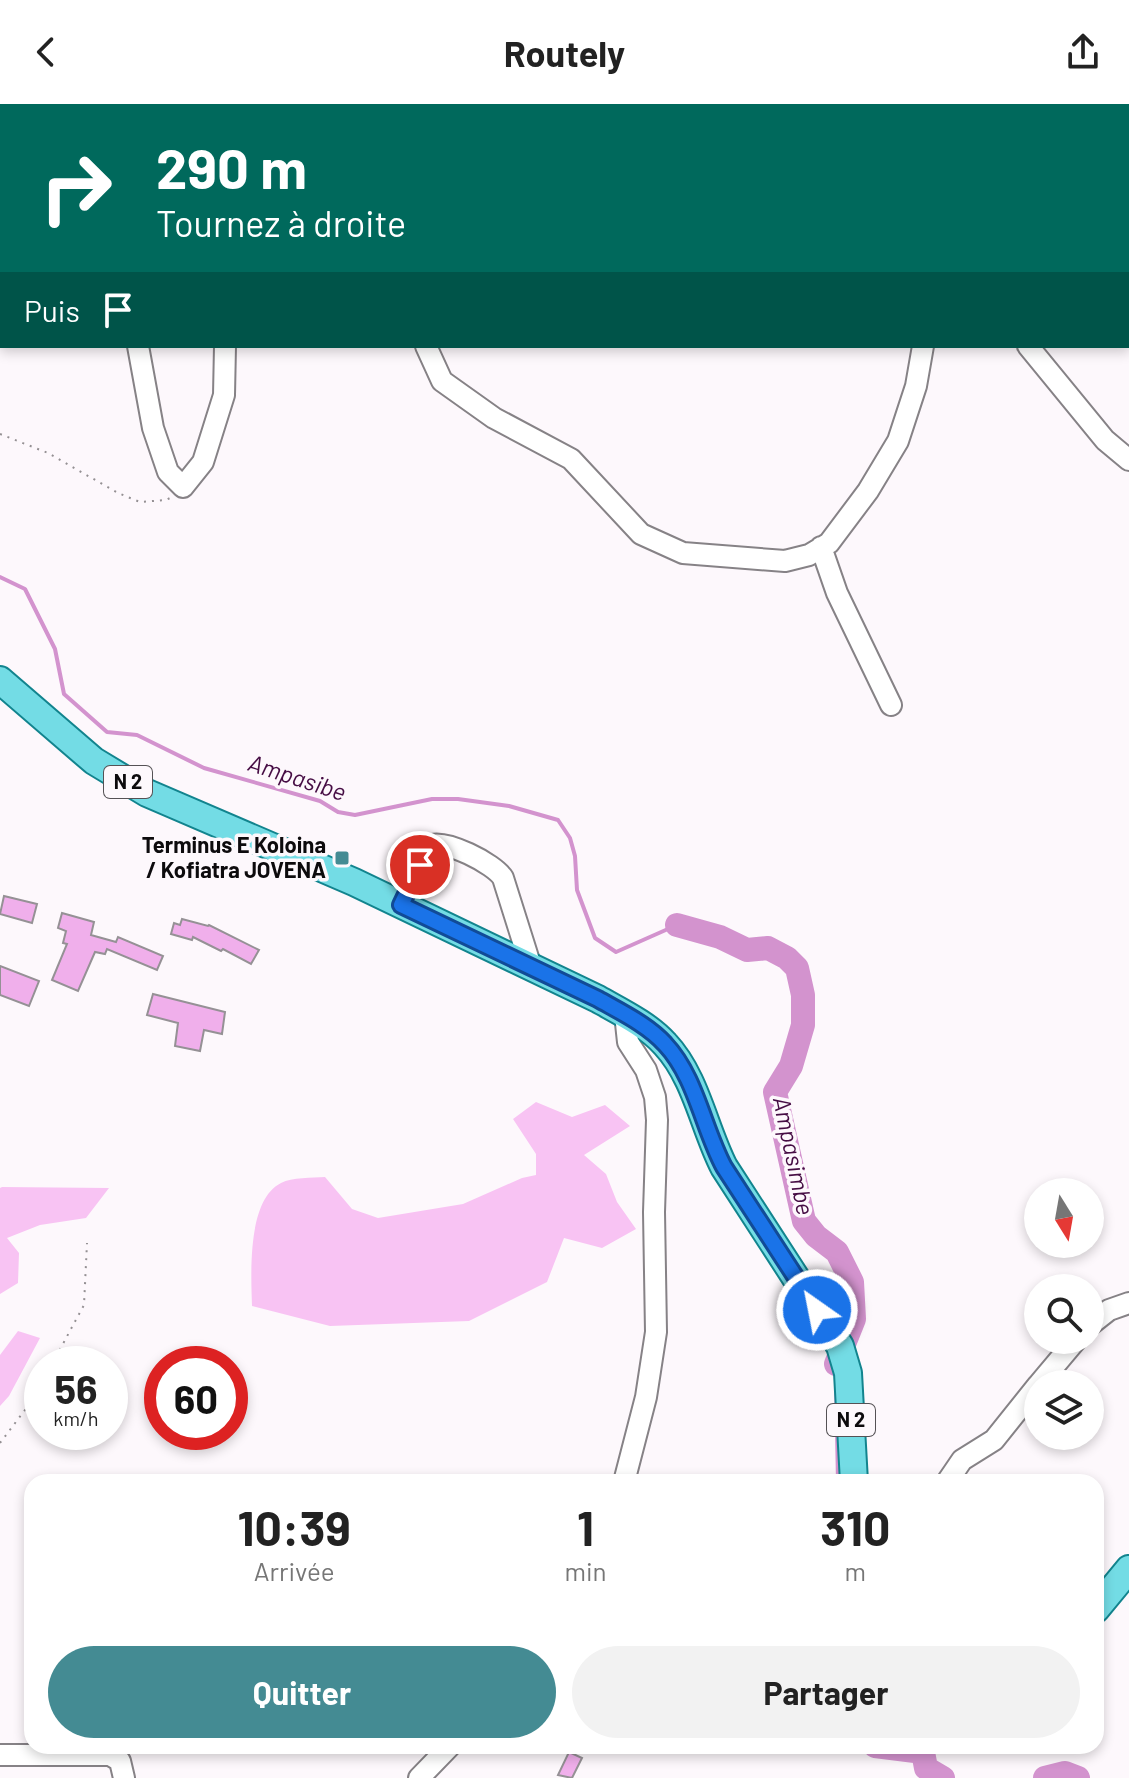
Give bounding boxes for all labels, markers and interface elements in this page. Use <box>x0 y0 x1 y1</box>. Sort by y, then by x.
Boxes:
icon: back <box>24 30 68 74</box>
icon: share <box>1061 30 1105 74</box>
text: Routely <box>504 31 625 74</box>
text: 290 m <box>156 133 307 200</box>
icon: right <box>24 136 128 240</box>
text: Tournez à droite <box>156 201 406 244</box>
icon: arrive <box>96 288 140 332</box>
text: Puis <box>24 292 80 328</box>
water label: Ampasibe <box>245 747 350 806</box>
road number: N 2 <box>104 766 152 798</box>
place label: Terminus E Koloina / Kofiatra JOVENA <box>142 831 326 882</box>
pin <box>386 831 454 899</box>
icon: arrive <box>398 843 442 887</box>
marker: Terminus E Koloina / Kofiatra JOVENA <box>333 849 351 867</box>
water label: Ampasimbe <box>768 1094 821 1218</box>
north arrow <box>1024 1178 1104 1258</box>
map controls <box>1024 1178 1104 1450</box>
position arrow <box>775 1268 859 1352</box>
button: search <box>1024 1274 1104 1354</box>
speed limit sign: 60 <box>144 1346 248 1450</box>
text: 56 <box>54 1364 98 1412</box>
button: layers <box>1024 1370 1104 1450</box>
road number: N 2 <box>827 1404 875 1436</box>
text: km/h <box>53 1406 99 1430</box>
text: 10:39 <box>238 1498 351 1556</box>
text: 1 <box>577 1498 594 1556</box>
text: 310 <box>820 1498 890 1556</box>
text: Arrivée <box>254 1555 335 1586</box>
text: min <box>564 1555 607 1586</box>
text: m <box>845 1555 866 1586</box>
button: Quitter <box>48 1646 556 1738</box>
button: Partager <box>572 1646 1080 1738</box>

